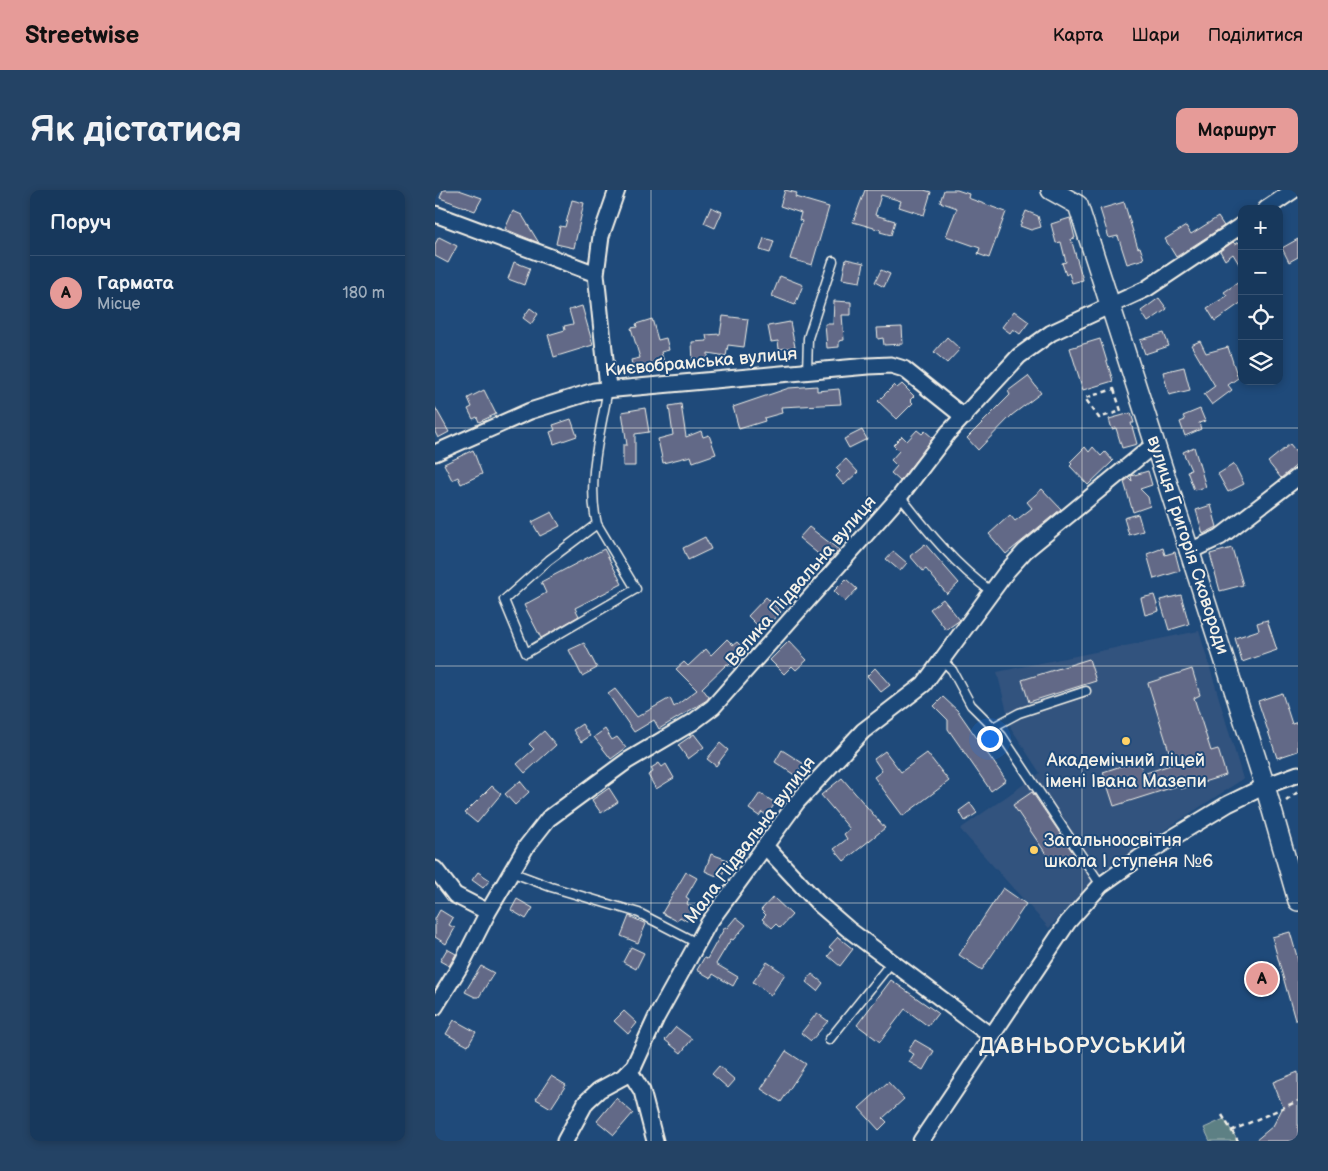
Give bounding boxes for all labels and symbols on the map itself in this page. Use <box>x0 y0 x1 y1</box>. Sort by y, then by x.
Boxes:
street label: Києвобрамська вулиця <box>604 343 798 381</box>
street label: вулиця Григорія Сковороди <box>1143 433 1233 657</box>
street label: Велика Підвальна вулиця <box>721 492 881 670</box>
your location <box>977 726 1003 752</box>
marker: Академічний ліцей імені Івана Мазепи <box>1120 735 1132 747</box>
place label: Академічний ліцей імені Івана Мазепи <box>1045 750 1207 792</box>
street label: Мала Підвальна вулиця <box>680 752 820 928</box>
place label: Загальноосвітня школа І ступеня №6 <box>1044 830 1213 872</box>
marker: Загальноосвітня школа І ступеня №6 <box>1028 844 1040 856</box>
pin: A <box>1246 960 1278 998</box>
district label: ДАВНЬОРУСЬКИЙ <box>979 1031 1187 1060</box>

